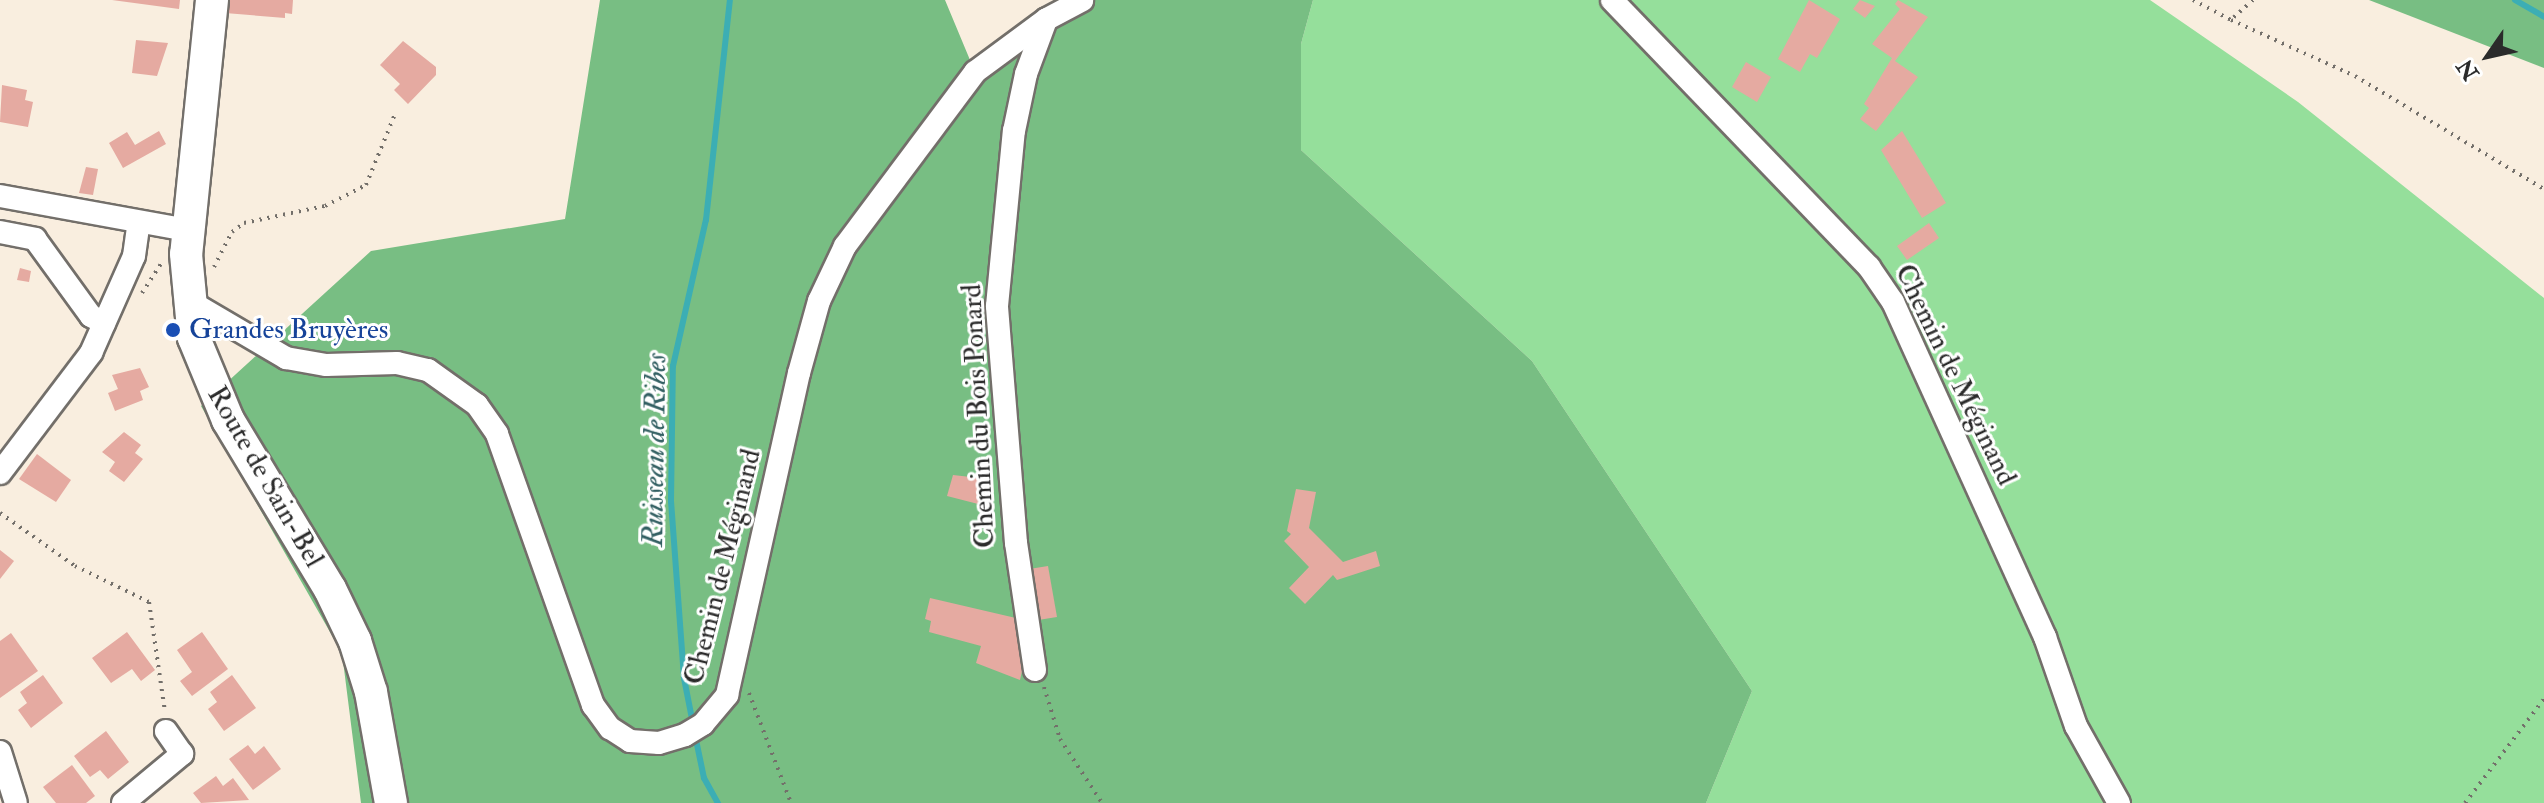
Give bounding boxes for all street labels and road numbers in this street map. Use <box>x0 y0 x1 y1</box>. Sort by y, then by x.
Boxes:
street label: Chemin de Méginand <box>1887 259 2023 491</box>
street label: Chemin du Bois Ponard <box>955 283 1003 549</box>
street label: Route de Sain-Bel <box>200 380 330 574</box>
street label: Chemin de Méginand <box>677 446 769 688</box>

